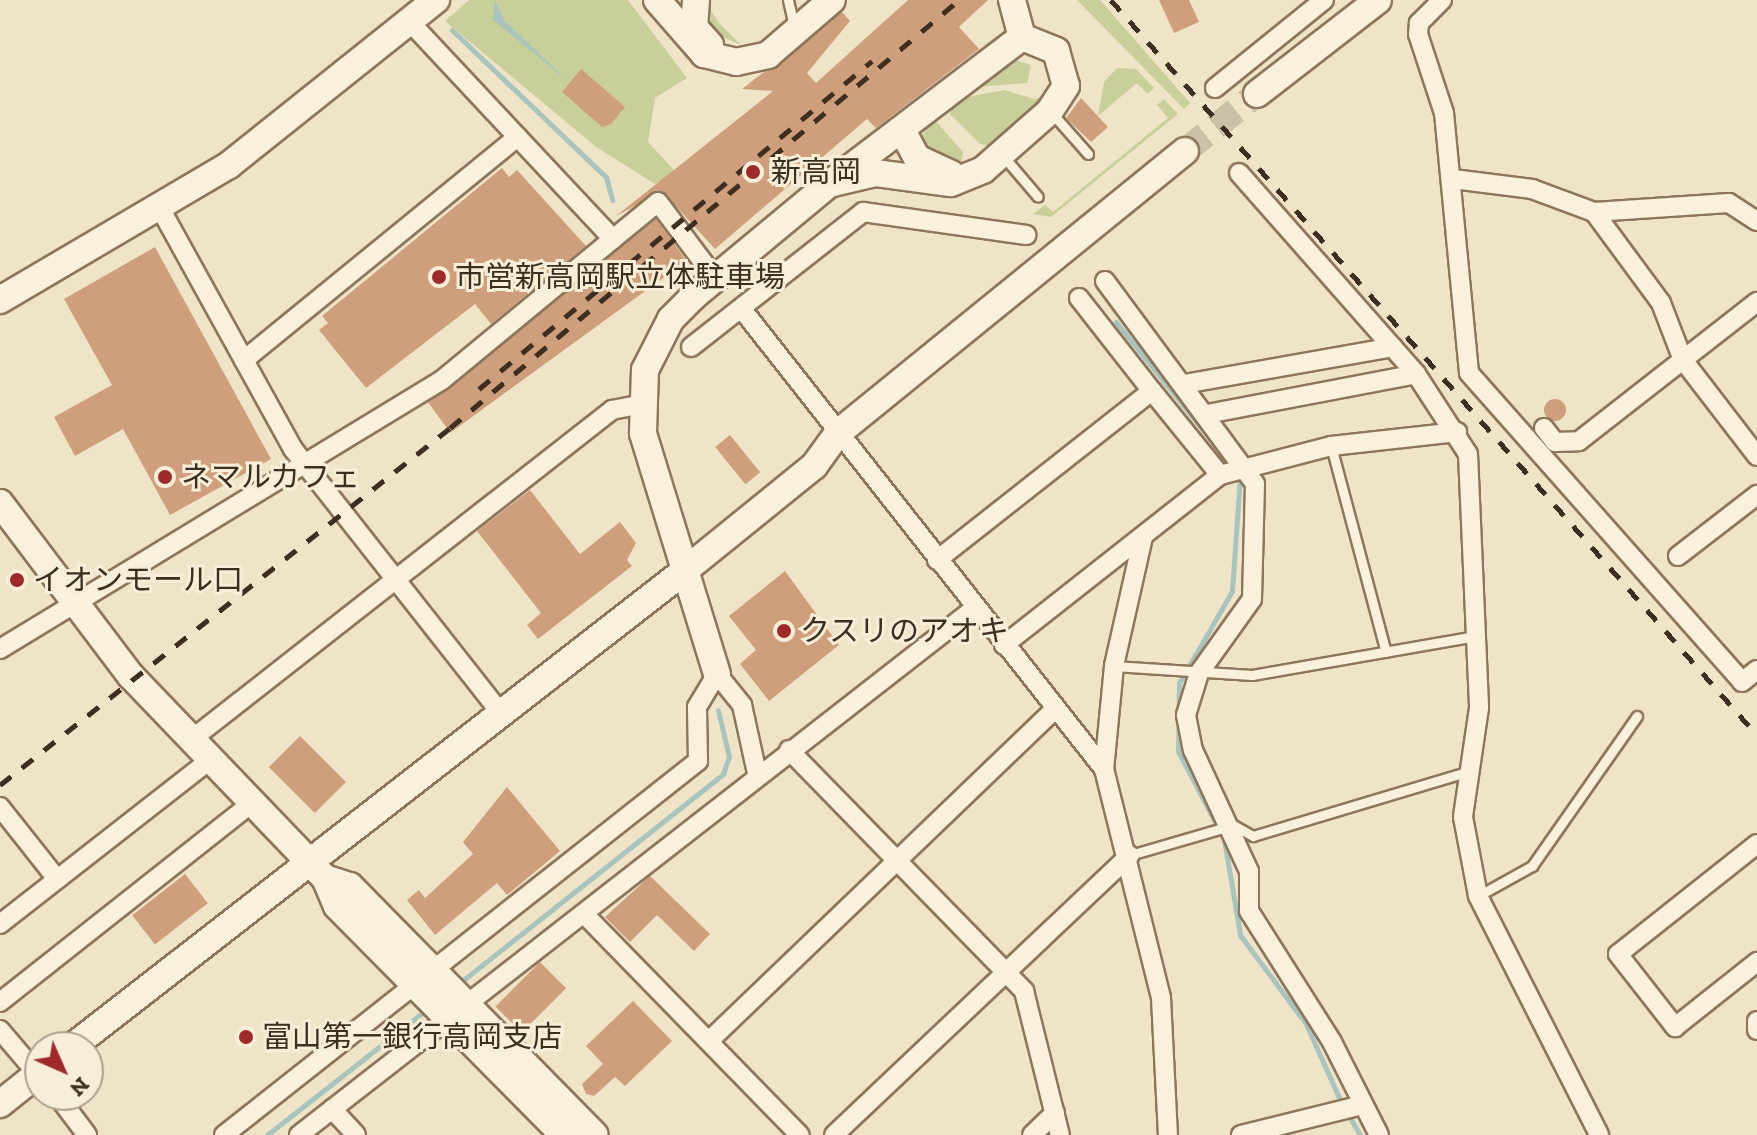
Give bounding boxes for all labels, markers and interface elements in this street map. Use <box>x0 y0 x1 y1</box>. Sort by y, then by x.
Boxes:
place label: 新高岡 <box>771 154 861 190</box>
marker: 新高岡 <box>742 161 764 183</box>
place label: 市営新高岡駅立体駐車場 <box>455 259 785 295</box>
marker: 市営新高岡駅立体駐車場 <box>430 268 448 286</box>
place label: ネマルカフェ <box>181 459 361 495</box>
marker: ネマルカフェ <box>156 468 174 486</box>
place label: イオンモール口 <box>33 562 243 598</box>
marker: イオンモール口 <box>8 571 26 589</box>
place label: クスリのアオキ <box>800 613 1010 649</box>
marker: クスリのアオキ <box>775 622 793 640</box>
place label: 富山第一銀行高岡支店 <box>262 1019 562 1055</box>
marker: 富山第一銀行高岡支店 <box>237 1028 255 1046</box>
north arrow <box>24 1031 104 1111</box>
text: N <box>64 1071 95 1102</box>

